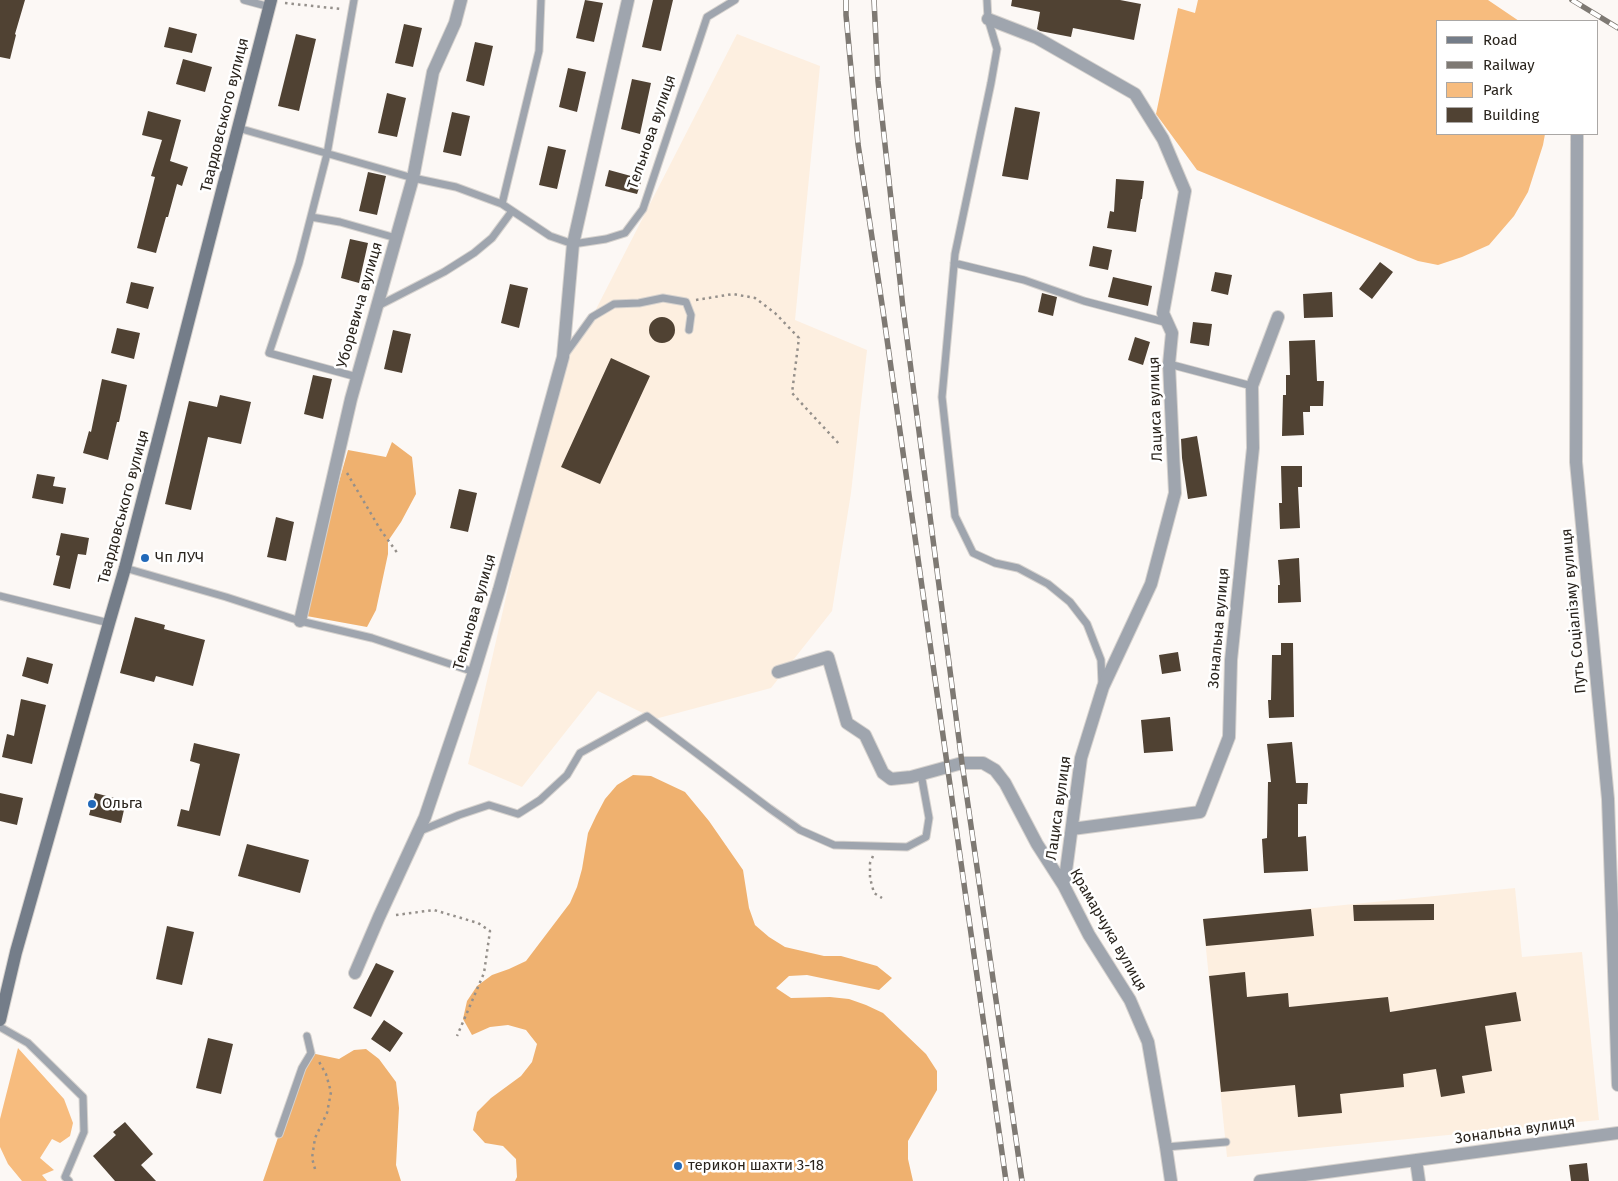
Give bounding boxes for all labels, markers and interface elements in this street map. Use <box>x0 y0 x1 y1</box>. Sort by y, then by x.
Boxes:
legend <box>1436 20 1598 135</box>
text: Road <box>1483 31 1518 49</box>
street label: Твардовського вулиця <box>197 36 253 194</box>
text: Railway <box>1483 56 1535 74</box>
street label: Тельнова вулиця <box>624 73 680 191</box>
text: Park <box>1483 81 1513 99</box>
text: Building <box>1483 106 1539 124</box>
street label: Уборевича вулиця <box>333 240 387 370</box>
street label: Лациса вулиця <box>1145 356 1167 462</box>
street label: Твардовського вулиця <box>95 428 153 586</box>
street label: Путь Соціалізму вулиця <box>1558 528 1590 694</box>
place label: Чп ЛУЧ <box>155 549 204 567</box>
marker: Чп ЛУЧ <box>139 552 151 564</box>
street label: Тельнова вулиця <box>450 552 500 672</box>
street label: Зональна вулиця <box>1205 567 1233 689</box>
street label: Лациса вулиця <box>1043 755 1075 861</box>
place label: Ольга <box>102 795 143 813</box>
marker: Ольга <box>86 798 98 810</box>
street label: Крамарчука вулиця <box>1066 866 1150 994</box>
street label: Зональна вулиця <box>1454 1114 1576 1148</box>
place label: терикон шахти 3-18 <box>688 1157 824 1175</box>
marker: терикон шахти 3-18 <box>672 1160 684 1172</box>

